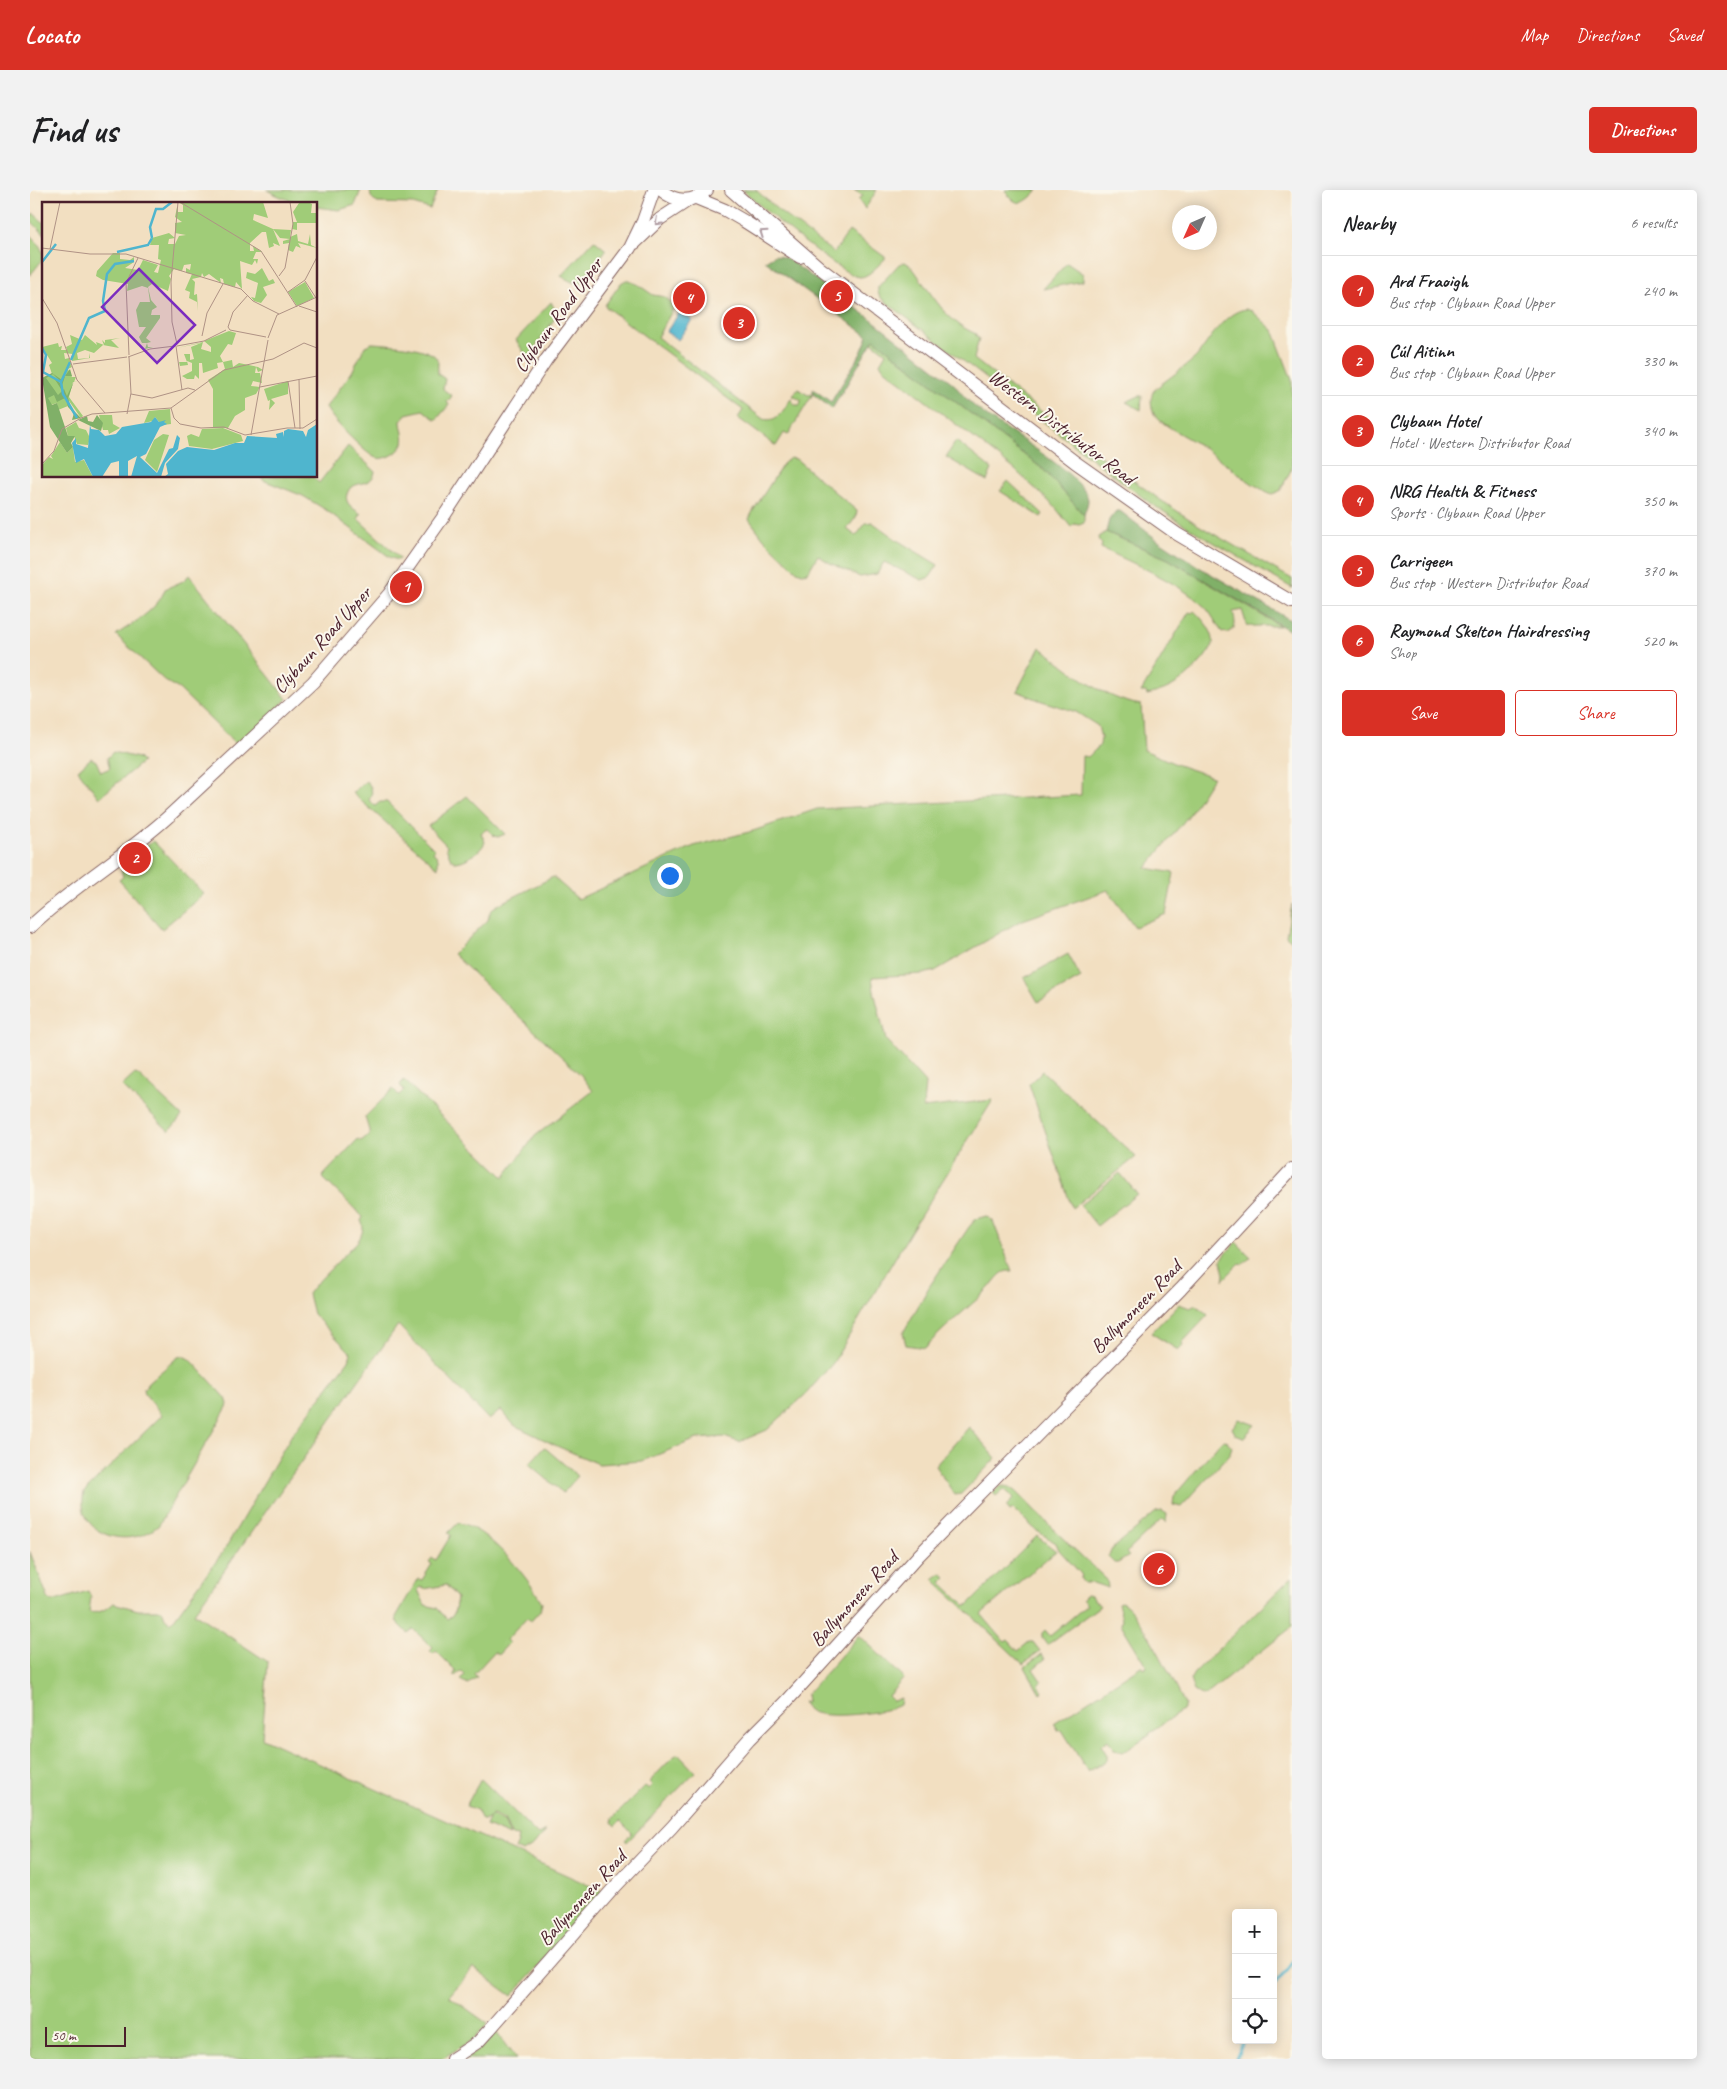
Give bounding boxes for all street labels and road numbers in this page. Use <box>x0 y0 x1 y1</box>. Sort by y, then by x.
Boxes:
street label: Clybaun Road Upper <box>508 251 609 377</box>
street label: Western Distributor Road <box>984 364 1143 492</box>
street label: Clybaun Road Upper <box>267 580 378 699</box>
street label: Ballymoneen Road <box>1085 1253 1189 1359</box>
street label: Ballymoneen Road <box>804 1544 906 1652</box>
street label: Ballymoneen Road <box>532 1843 634 1951</box>

